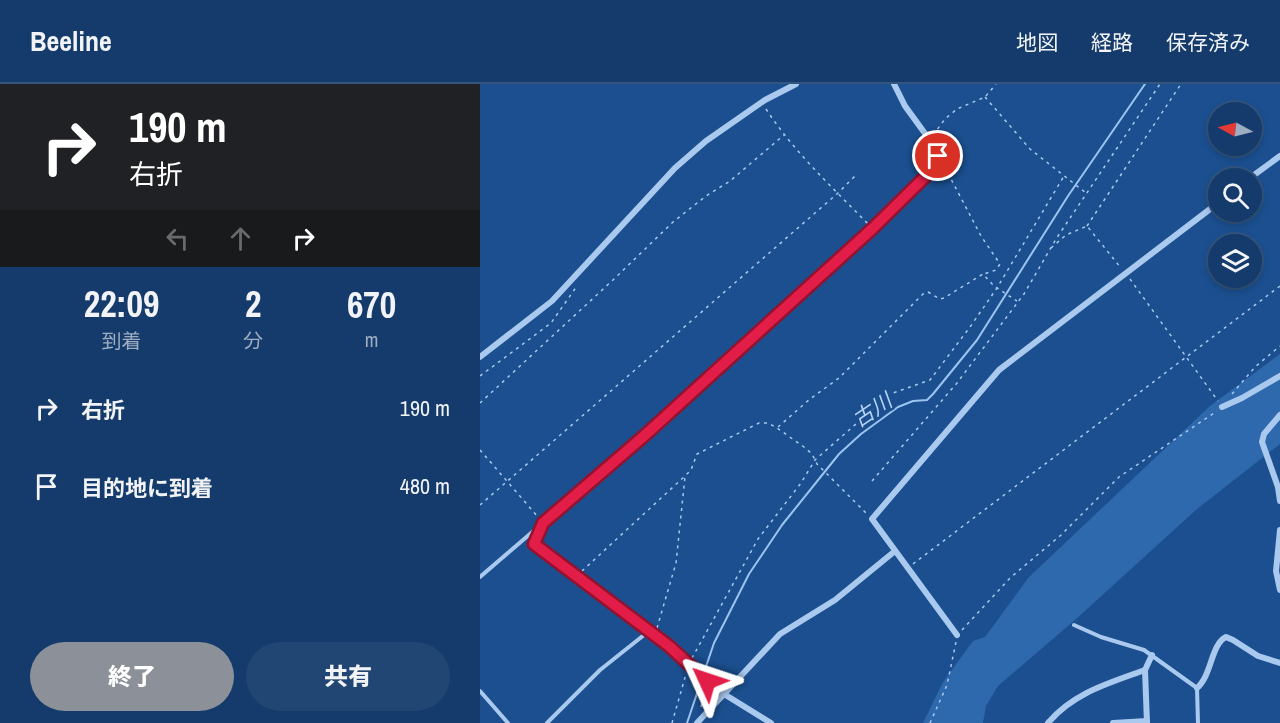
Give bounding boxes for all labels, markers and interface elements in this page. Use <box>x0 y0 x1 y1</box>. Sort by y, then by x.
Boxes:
text: Beeline <box>30 22 112 60</box>
text: 地図 <box>1016 28 1058 57</box>
text: 経路 <box>1091 28 1133 57</box>
text: 保存済み <box>1166 28 1250 57</box>
text: 190 m <box>129 99 227 155</box>
north arrow <box>1208 102 1262 156</box>
map controls <box>1208 102 1262 288</box>
icon: right <box>30 108 108 186</box>
pin <box>912 130 963 181</box>
icon: arrive <box>921 139 954 172</box>
text: 右折 <box>129 156 183 192</box>
button: search <box>1208 168 1262 222</box>
icon: left <box>161 222 194 255</box>
icon: ahead <box>224 222 257 255</box>
icon: right <box>287 222 320 255</box>
button: layers <box>1208 234 1262 288</box>
text: 22:09 <box>84 280 159 328</box>
text: 2 <box>245 280 261 328</box>
text: 670 <box>347 281 396 329</box>
text: m <box>365 326 378 353</box>
text: 到着 <box>102 327 142 354</box>
text: 分 <box>243 327 263 354</box>
water label: 古川 <box>846 385 899 434</box>
icon: right <box>30 392 63 425</box>
text: 190 m <box>400 393 450 423</box>
text: 右折 <box>81 395 125 425</box>
icon: arrive <box>30 470 63 503</box>
text: 480 m <box>400 471 450 501</box>
text: 目的地に到着 <box>81 473 213 503</box>
button: 終了 <box>30 642 234 711</box>
button: 共有 <box>246 642 450 711</box>
position arrow <box>675 649 739 713</box>

